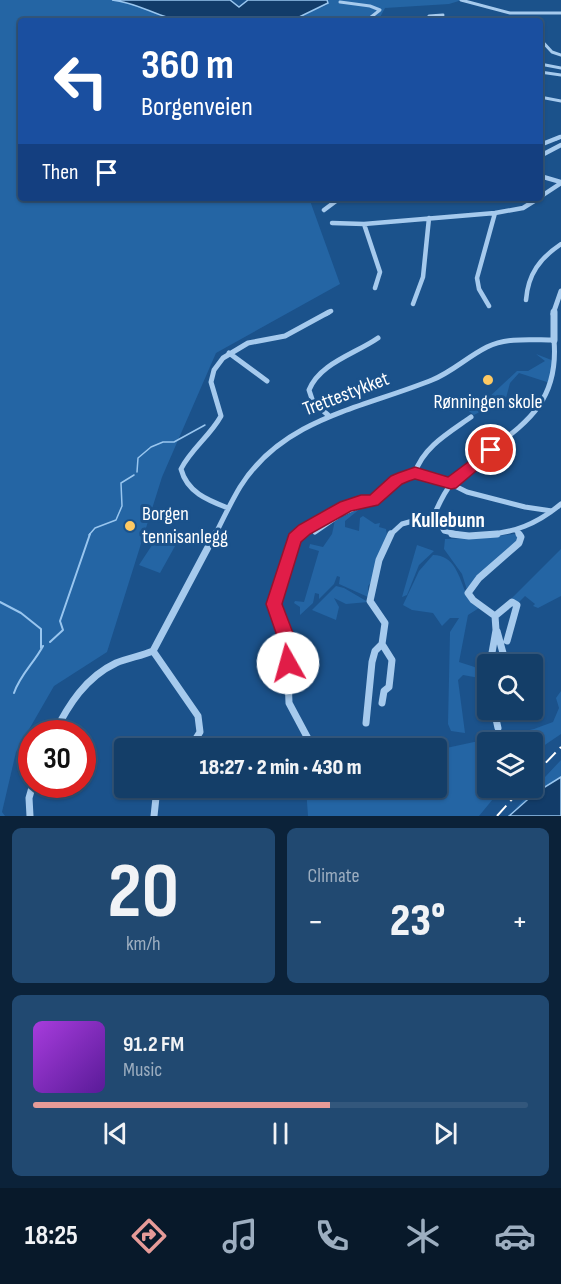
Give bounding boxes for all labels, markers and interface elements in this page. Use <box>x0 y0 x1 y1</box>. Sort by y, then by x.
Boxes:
text: 360 m <box>141 40 234 91</box>
icon: left <box>42 42 120 120</box>
text: Borgenveien <box>141 91 253 123</box>
icon: arrive <box>90 156 123 189</box>
text: Then <box>42 159 78 186</box>
street label: Trettestykket <box>300 367 392 421</box>
marker: Rønningen skole <box>481 373 495 387</box>
place label: Rønningen skole <box>434 390 542 414</box>
pin <box>465 424 516 475</box>
icon: arrive <box>474 433 507 466</box>
place label: Borgen tennisanlegg <box>142 502 228 549</box>
district label: Kullebunn <box>411 508 485 533</box>
marker: Borgen tennisanlegg <box>123 519 137 533</box>
position arrow <box>256 631 320 695</box>
map controls <box>477 654 543 798</box>
button: search <box>477 654 543 720</box>
speed limit sign: 30 <box>18 720 96 798</box>
button: layers <box>477 732 543 798</box>
text: 18:27 · 2 min · 430 m <box>199 754 362 781</box>
text: 20 <box>108 846 179 939</box>
text: Climate <box>308 864 360 888</box>
text: 23° <box>390 894 445 949</box>
text: − <box>308 902 324 942</box>
text: + <box>512 902 528 942</box>
text: km/h <box>126 932 161 956</box>
text: 91.2 FM <box>123 1031 184 1058</box>
text: Music <box>123 1058 162 1082</box>
icon: previous <box>99 1117 132 1150</box>
icon: pause <box>264 1117 297 1150</box>
icon: next <box>429 1117 462 1150</box>
icon: directions <box>128 1215 170 1257</box>
icon: music <box>219 1215 261 1257</box>
icon: phone <box>311 1215 353 1257</box>
icon: climate <box>402 1215 444 1257</box>
icon: car <box>494 1215 536 1257</box>
text: 18:25 <box>25 1220 78 1252</box>

